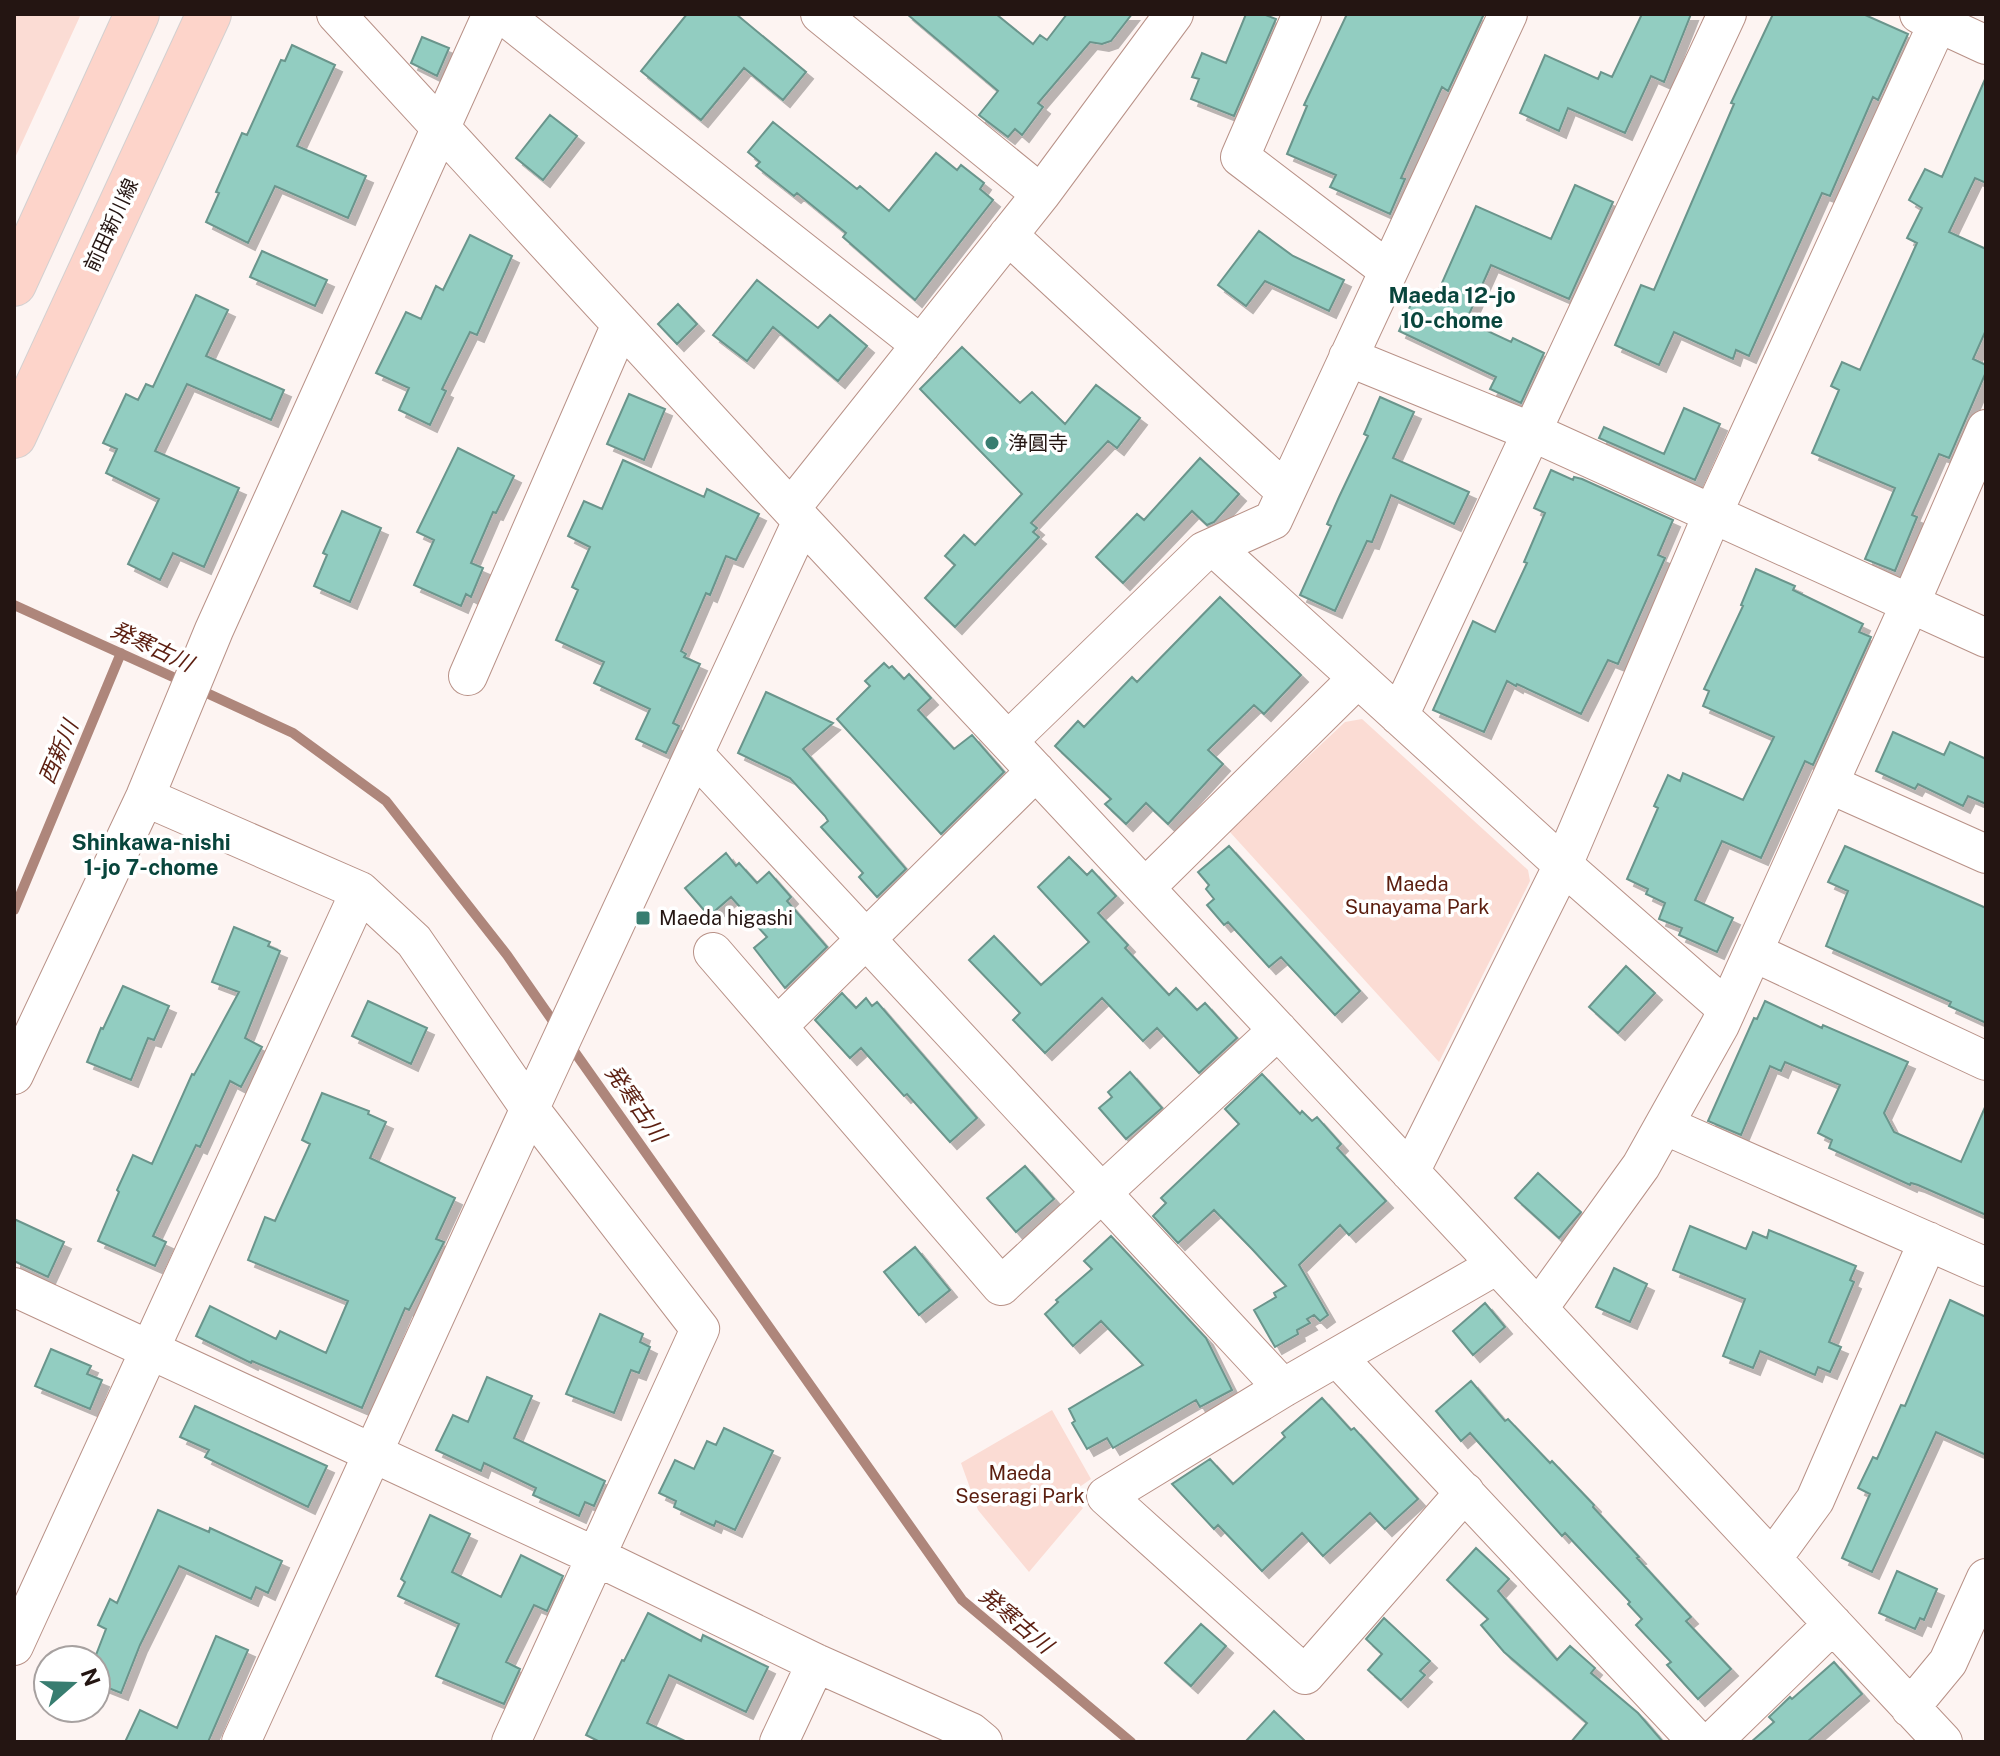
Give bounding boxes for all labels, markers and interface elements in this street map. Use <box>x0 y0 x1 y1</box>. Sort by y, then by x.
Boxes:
street label: 前田新川線 <box>79 175 143 275</box>
district label: Maeda 12-jo 10-chome <box>1388 282 1516 333</box>
place label: 浄圓寺 <box>1008 431 1068 455</box>
marker: 浄圓寺 <box>983 434 1001 452</box>
water label: 発寒古川 <box>107 616 199 677</box>
water label: 西新川 <box>33 715 84 787</box>
district label: Shinkawa-nishi 1-jo 7-chome <box>71 829 231 880</box>
park label: Maeda Sunayama Park <box>1345 872 1489 919</box>
place label: Maeda higashi <box>659 906 793 930</box>
marker: Maeda higashi <box>634 909 652 927</box>
water label: 発寒古川 <box>600 1059 673 1148</box>
park label: Maeda Seseragi Park <box>955 1461 1085 1508</box>
water label: 発寒古川 <box>974 1582 1060 1660</box>
north arrow <box>32 1644 112 1724</box>
text: N <box>76 1665 106 1690</box>

